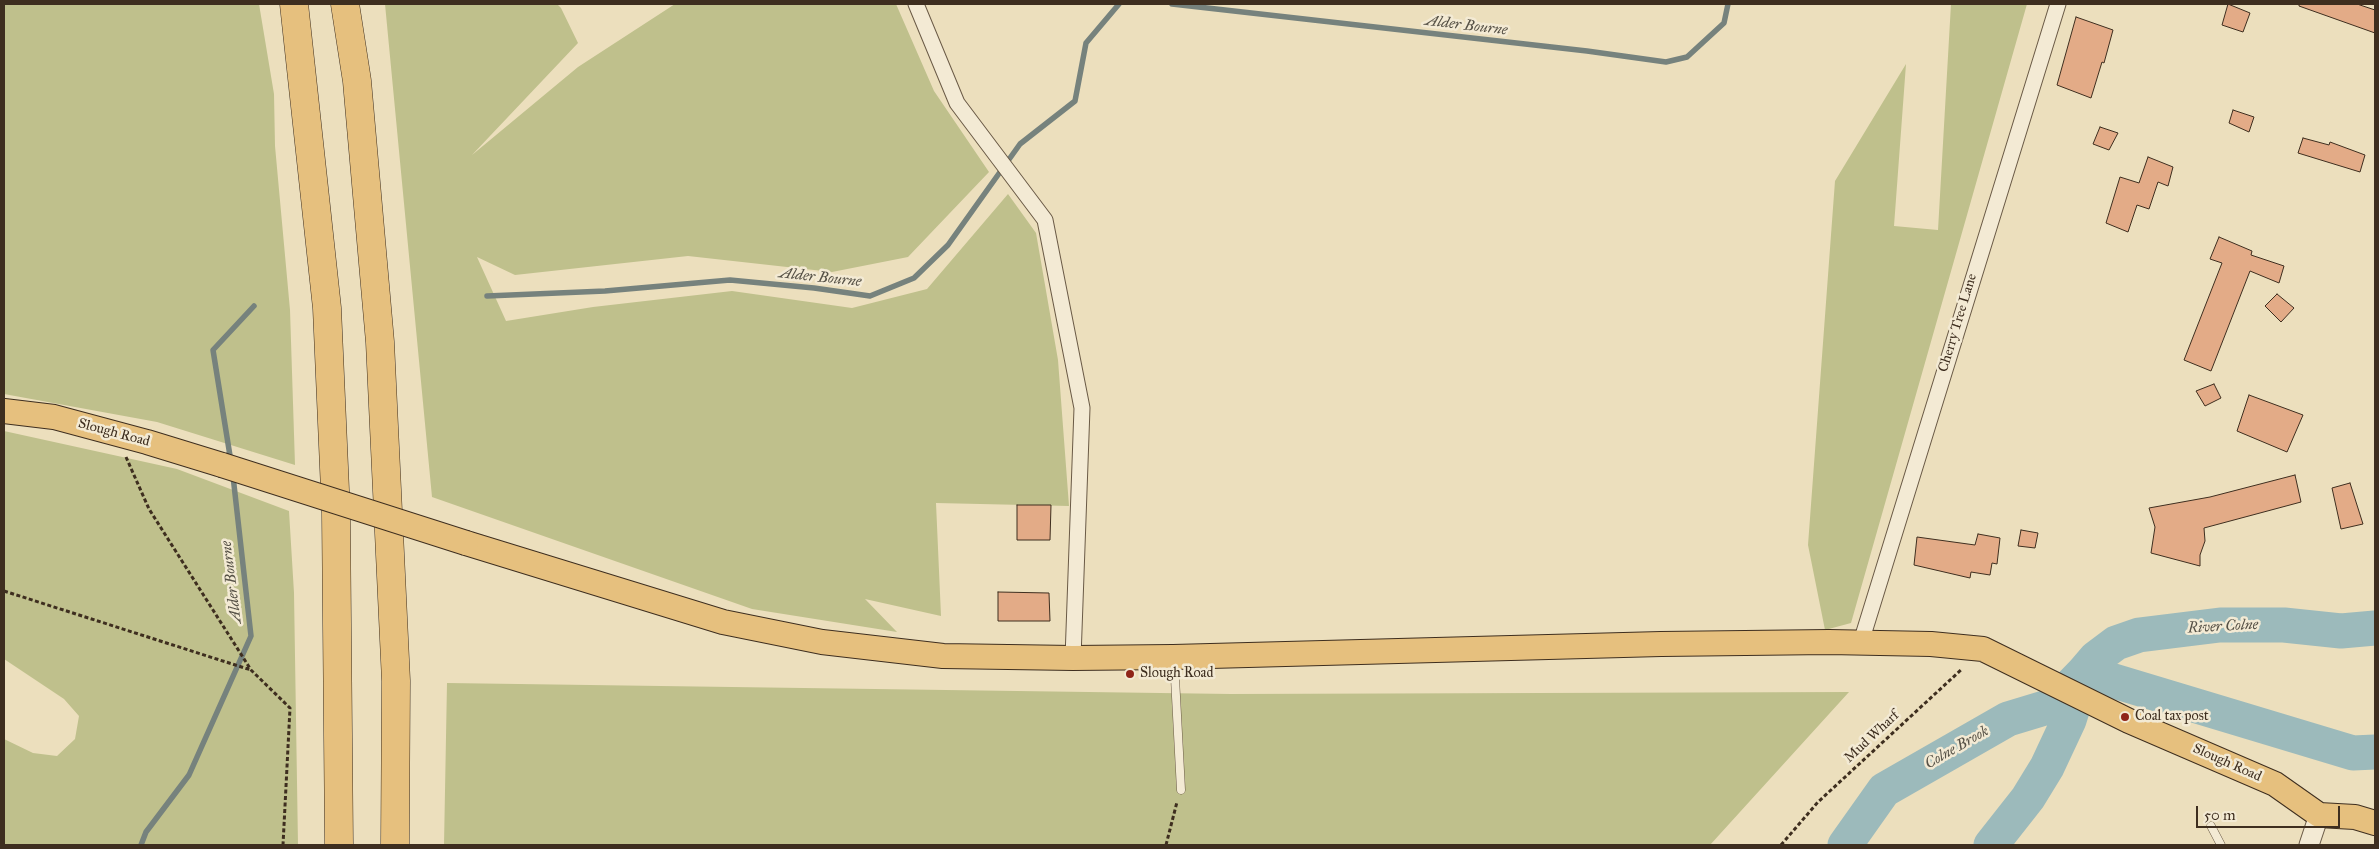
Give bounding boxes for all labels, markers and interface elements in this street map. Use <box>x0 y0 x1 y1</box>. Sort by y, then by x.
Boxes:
water label: Alder Bourne <box>1424 12 1508 40</box>
water label: Alder Bourne <box>778 265 862 291</box>
street label: Cherry Tree Lane <box>1935 272 1981 374</box>
street label: Slough Road <box>76 415 152 451</box>
water label: Alder Bourne <box>218 540 246 624</box>
water label: River Colne <box>2187 616 2259 638</box>
place label: Slough Road <box>1140 666 1214 682</box>
marker: Slough Road <box>1124 668 1136 680</box>
street label: Mud Wharf <box>1841 707 1903 767</box>
place label: Coal tax post <box>2135 709 2209 725</box>
marker: Coal tax post <box>2119 711 2131 723</box>
water label: Colne Brook <box>1922 723 1992 773</box>
street label: Slough Road <box>2190 740 2264 786</box>
scale bar <box>2199 796 2343 828</box>
text: 50 m <box>2204 806 2236 824</box>

